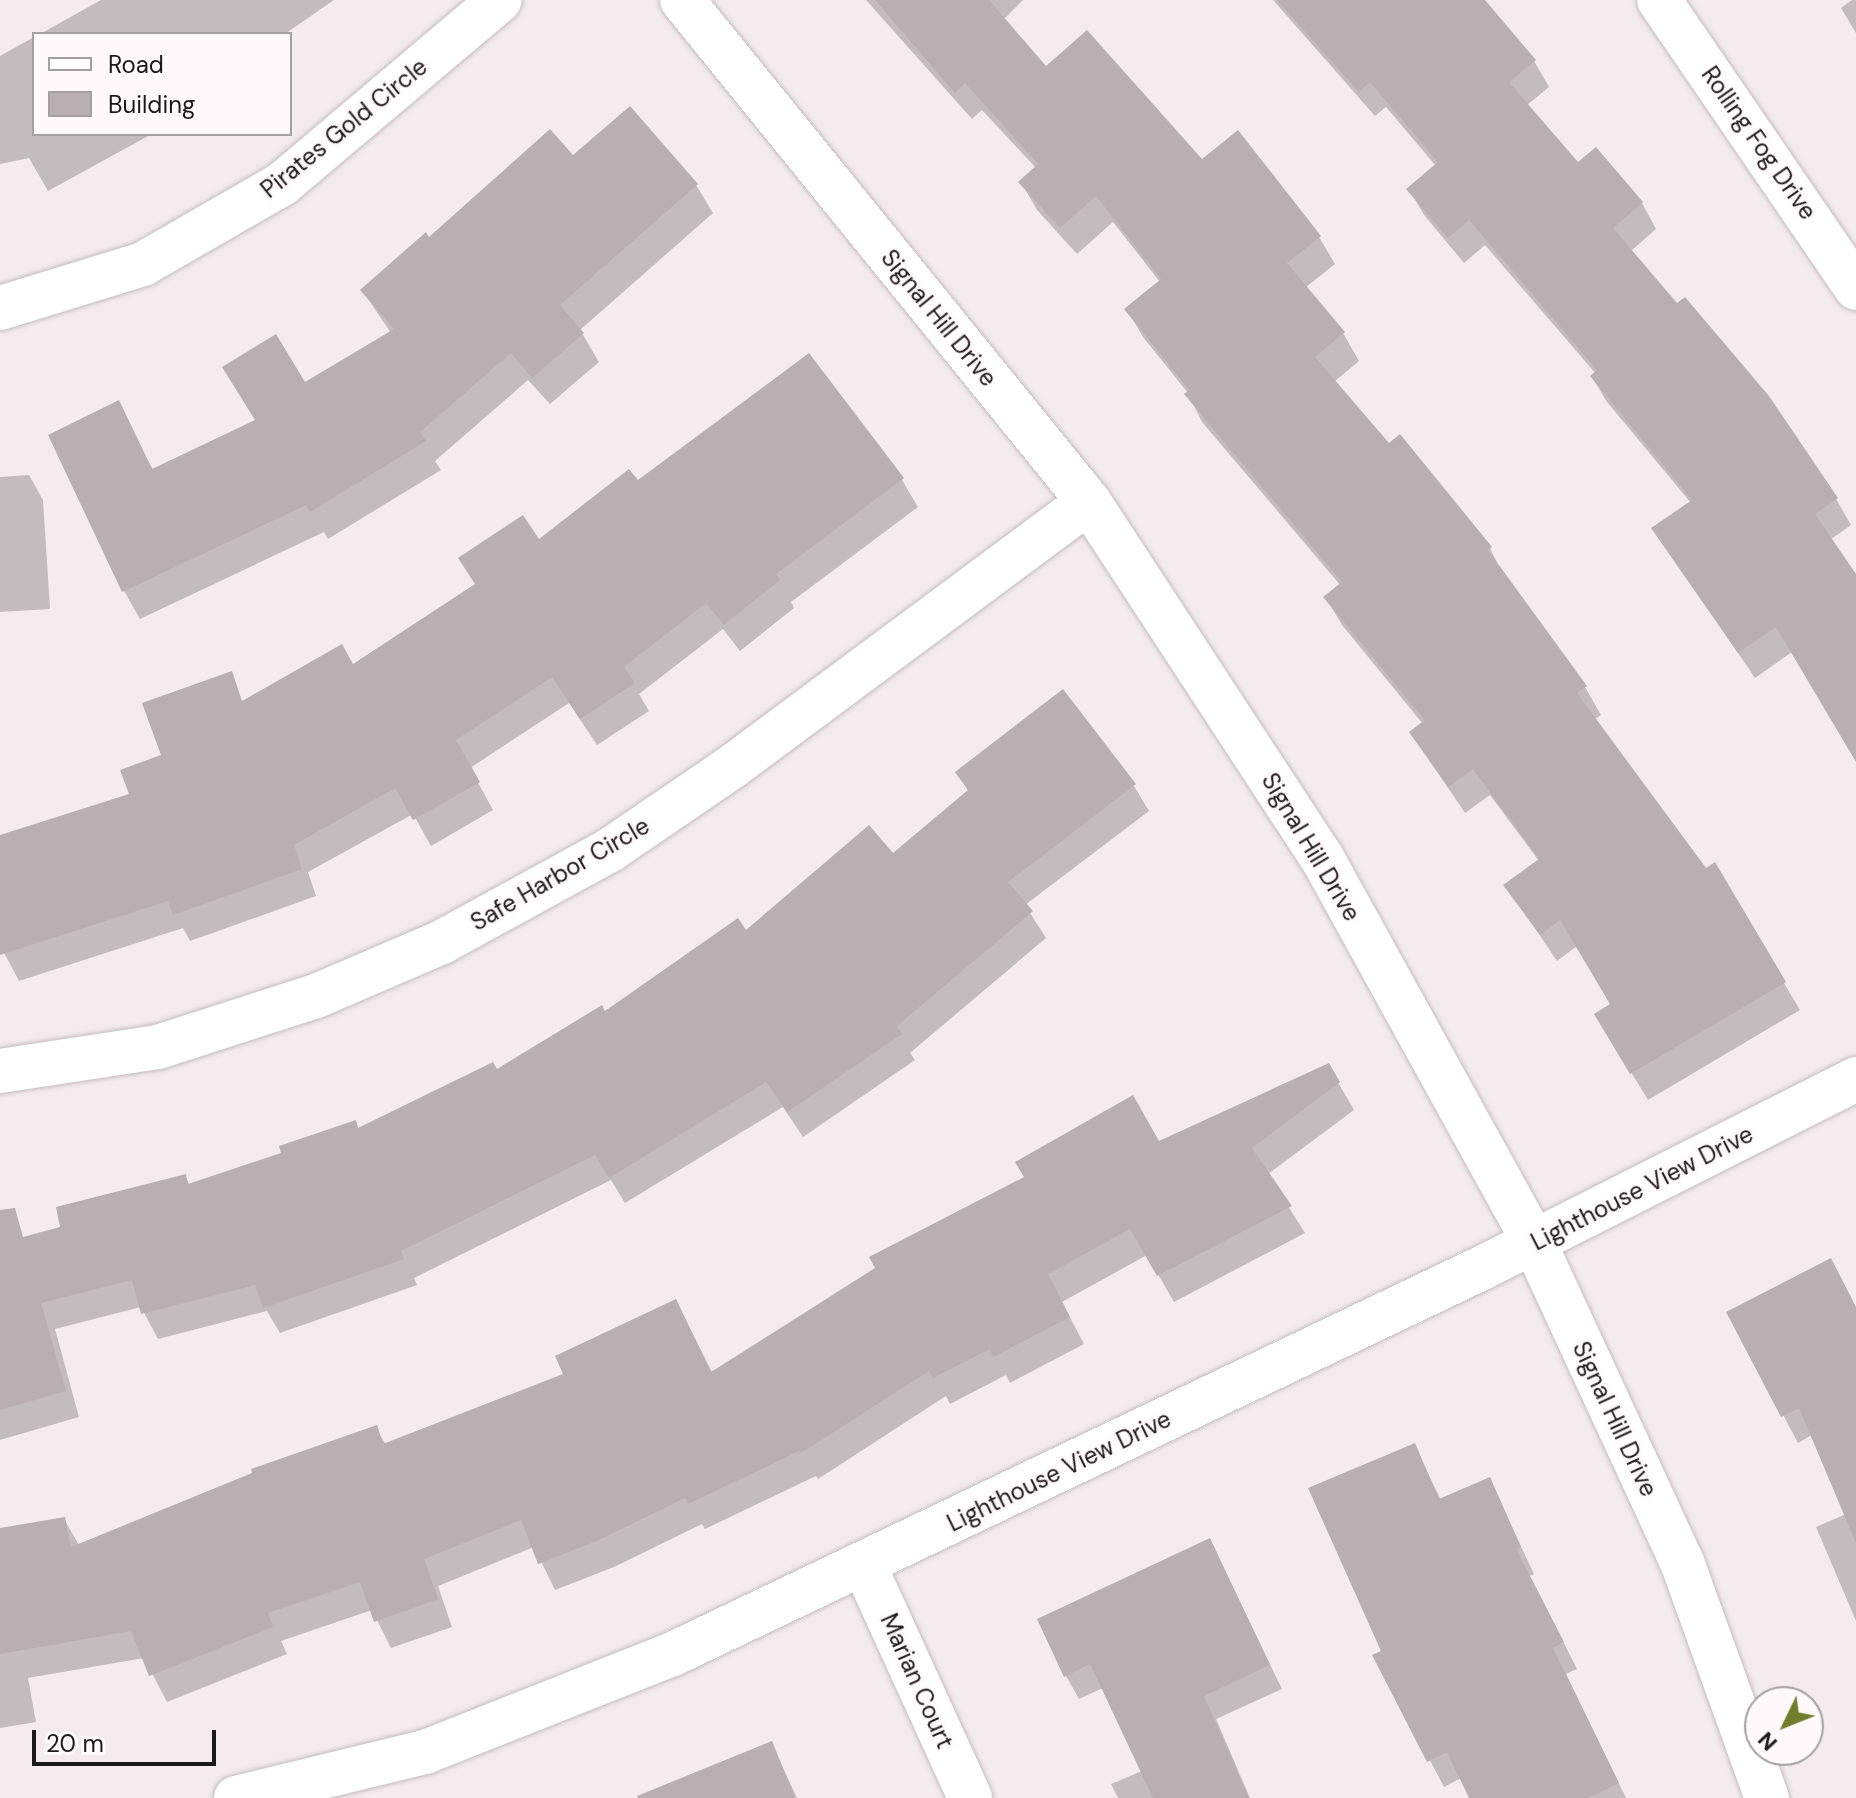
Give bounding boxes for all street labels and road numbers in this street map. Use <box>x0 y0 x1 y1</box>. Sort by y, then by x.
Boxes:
street label: Pirates Gold Circle <box>255 52 433 204</box>
street label: Rolling Fog Drive <box>1695 61 1823 225</box>
street label: Signal Hill Drive <box>875 244 1003 392</box>
street label: Signal Hill Drive <box>1255 768 1367 926</box>
street label: Safe Harbor Circle <box>466 811 654 937</box>
street label: Lighthouse View Drive <box>1526 1119 1758 1257</box>
street label: Signal Hill Drive <box>1567 1337 1663 1501</box>
street label: Lighthouse View Drive <box>942 1404 1176 1538</box>
street label: Marian Court <box>874 1609 960 1753</box>

